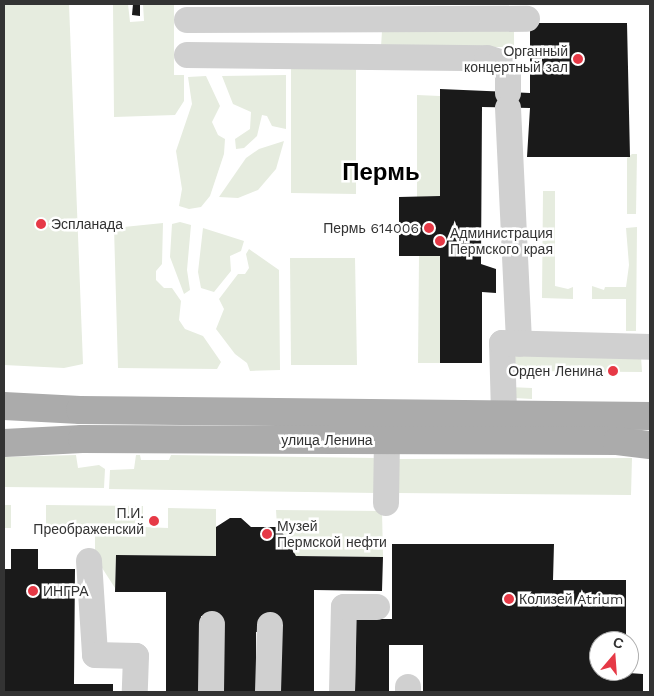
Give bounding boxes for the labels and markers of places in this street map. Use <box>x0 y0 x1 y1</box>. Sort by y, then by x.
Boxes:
place label: Органный концертный зал <box>464 43 568 75</box>
marker: Органный концертный зал <box>572 53 584 65</box>
place label: Эспланада <box>51 216 123 232</box>
marker: Эспланада <box>35 218 47 230</box>
place label: Пермь 614006 <box>323 220 419 236</box>
marker: Пермь 614006 <box>423 222 435 234</box>
place label: Администрация Пермского края <box>450 225 553 258</box>
marker: Администрация Пермского края <box>434 235 446 247</box>
place label: Орден Ленина <box>508 363 603 379</box>
marker: Орден Ленина <box>607 365 619 377</box>
place label: П.И. Преображенский <box>33 505 144 538</box>
marker: П.И. Преображенский <box>148 515 160 527</box>
place label: Музей Пермской нефти <box>277 518 387 550</box>
marker: Музей Пермской нефти <box>261 528 273 540</box>
place label: ИНГРА <box>43 583 88 599</box>
marker: ИНГРА <box>27 585 39 597</box>
place label: Колизей Atrium <box>519 591 623 607</box>
marker: Колизей Atrium <box>503 593 515 605</box>

